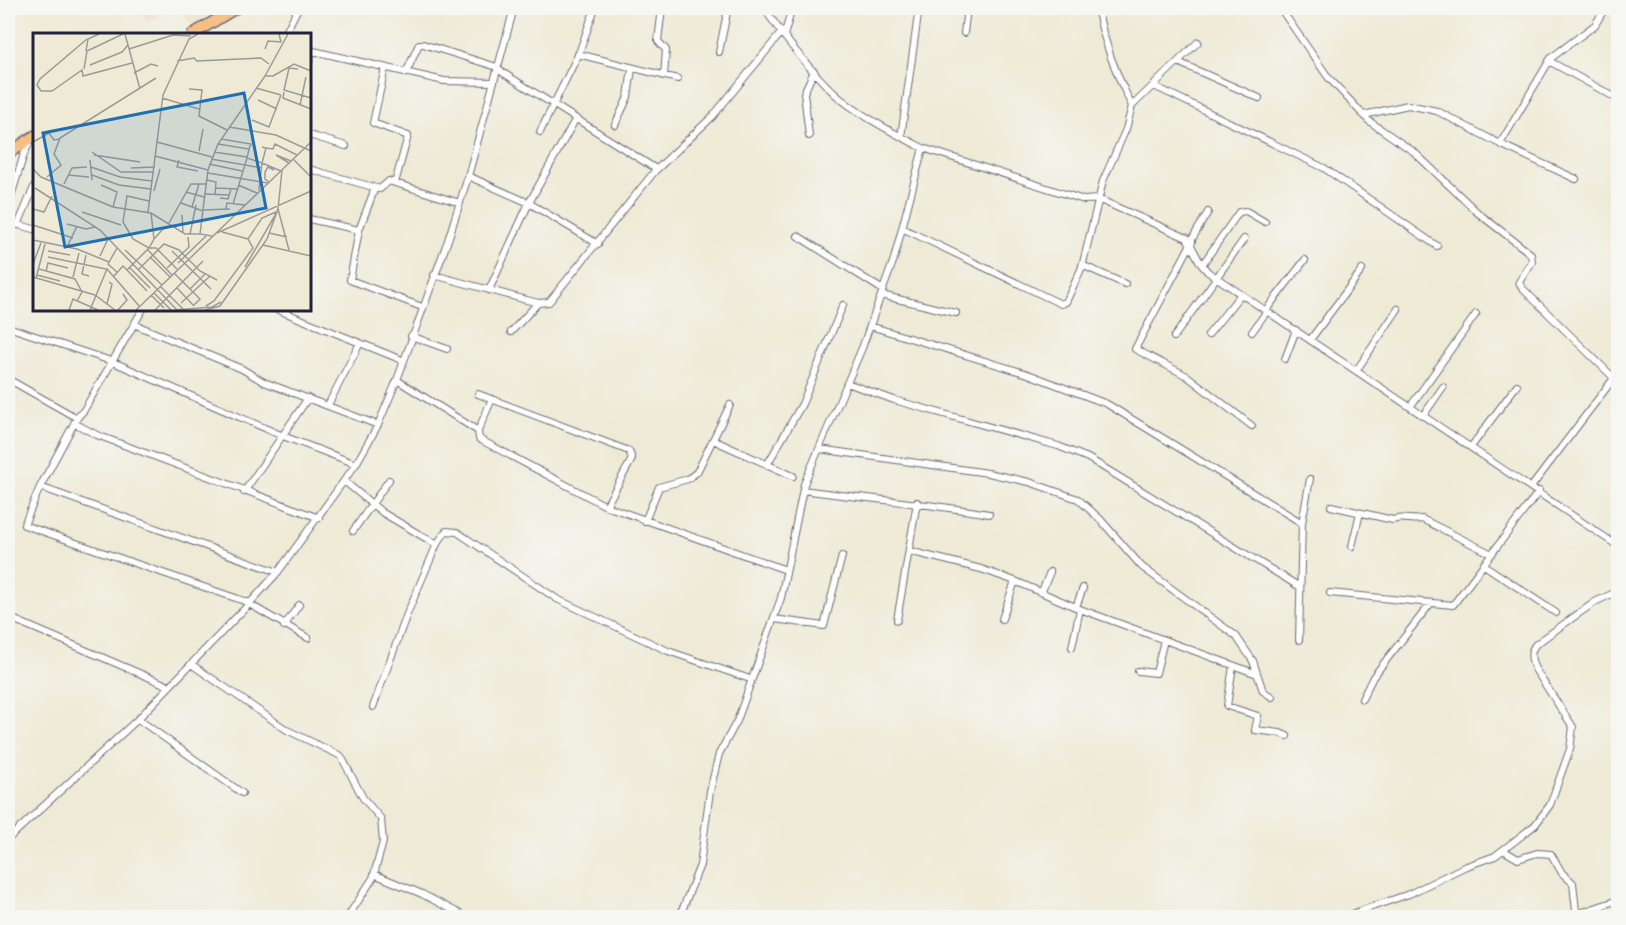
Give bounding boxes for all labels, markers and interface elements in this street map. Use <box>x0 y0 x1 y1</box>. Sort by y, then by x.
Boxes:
inset map <box>33 33 310 310</box>

